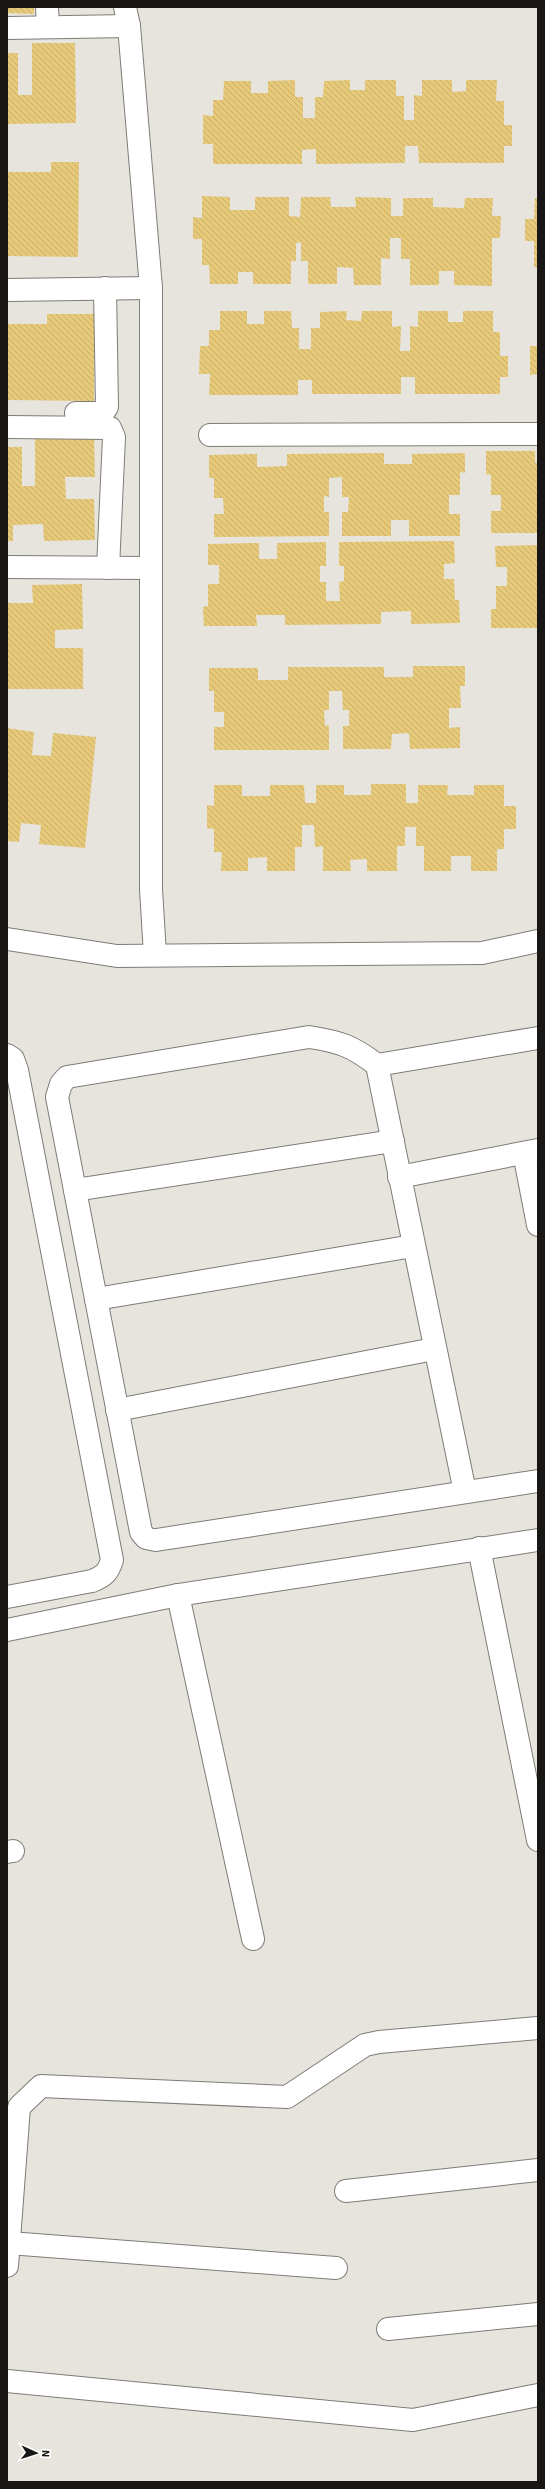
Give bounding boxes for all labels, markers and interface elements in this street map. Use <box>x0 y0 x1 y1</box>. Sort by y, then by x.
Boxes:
north arrow <box>16 2433 56 2473</box>
text: N <box>38 2449 53 2458</box>

